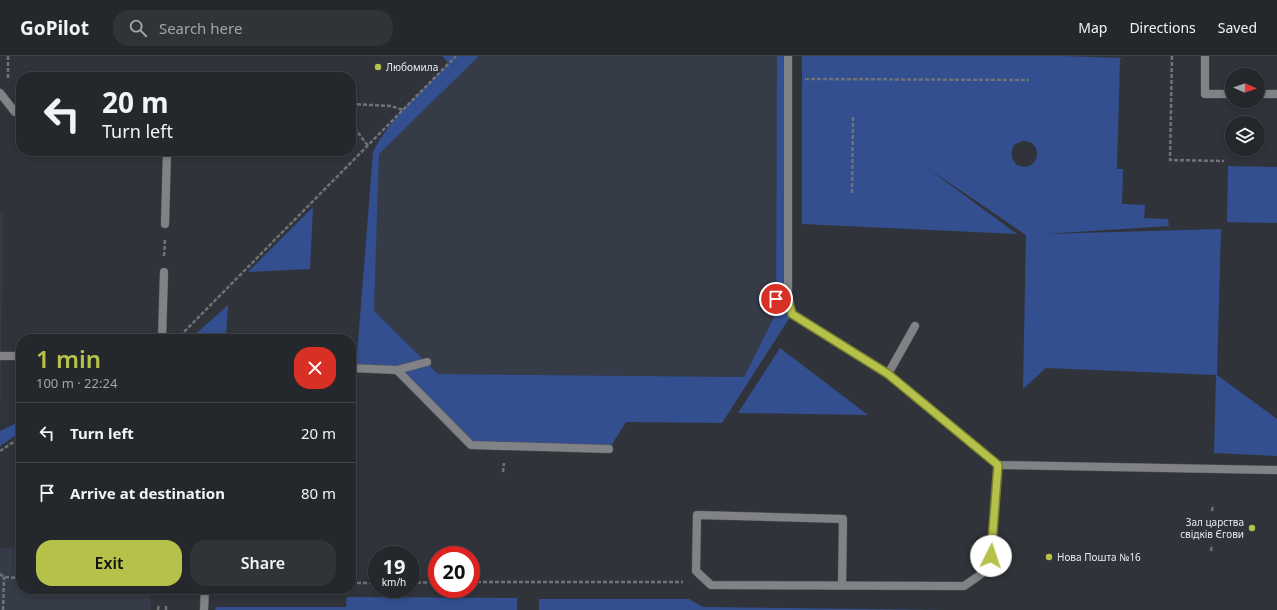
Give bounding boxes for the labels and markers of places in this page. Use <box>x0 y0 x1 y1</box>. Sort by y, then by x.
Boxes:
place label: Любомила <box>386 60 438 74</box>
marker: Любомила <box>373 62 383 72</box>
pin <box>759 282 793 316</box>
place label: Зал царства свідків Єгови <box>1180 515 1244 541</box>
marker: Зал царства свідків Єгови <box>1247 523 1257 533</box>
place label: Нова Пошта №16 <box>1057 550 1141 564</box>
marker: Нова Пошта №16 <box>1044 552 1054 562</box>

